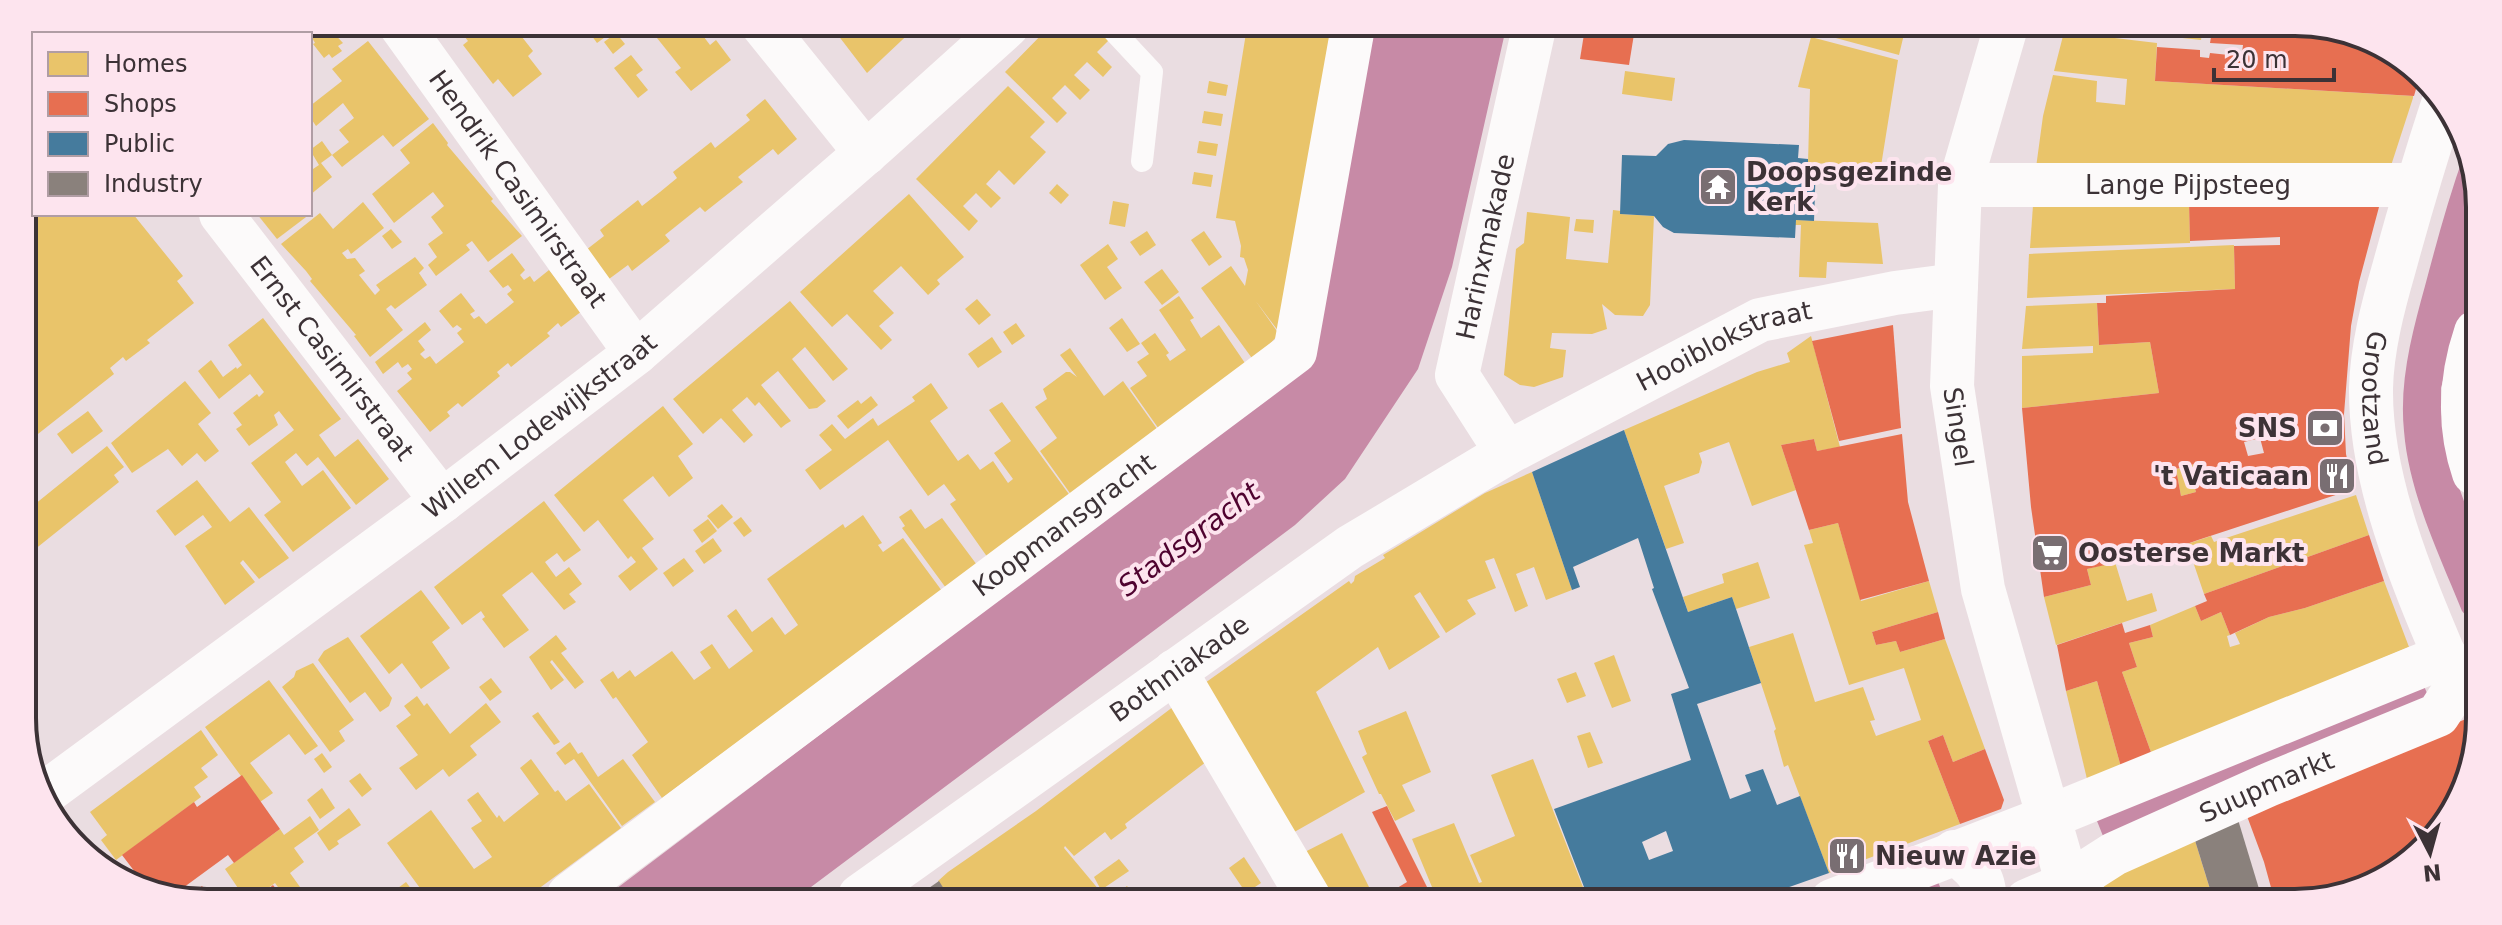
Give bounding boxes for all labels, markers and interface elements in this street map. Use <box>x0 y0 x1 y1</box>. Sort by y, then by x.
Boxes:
legend <box>32 32 312 216</box>
scale bar <box>2214 32 2334 82</box>
text: 20 m <box>2226 46 2288 74</box>
text: Homes <box>104 50 187 78</box>
street label: Hendrik Casimirstraat <box>423 64 613 313</box>
text: Shops <box>104 90 177 118</box>
text: Public <box>104 130 175 158</box>
street label: Harinxmakade <box>1450 151 1521 343</box>
place label: Doopsgezinde Kerk <box>1746 157 1952 217</box>
temple icon: Doopsgezinde Kerk <box>1697 166 1739 208</box>
text: Industry <box>104 170 203 198</box>
street label: Lange Pijpsteeg <box>2085 170 2291 200</box>
street label: Ernst Casimirstraat <box>244 250 420 466</box>
street label: Hooiblokstraat <box>1631 295 1814 397</box>
street label: Willem Lodewijkstraat <box>417 327 663 525</box>
street label: Grootzand <box>2356 329 2394 468</box>
street label: Singel <box>1937 385 1979 469</box>
bank icon: SNS <box>2304 407 2346 449</box>
place label: SNS <box>2238 413 2297 443</box>
street label: Koopmansgracht <box>967 447 1161 603</box>
restaurant icon: 't Vaticaan <box>2316 455 2358 497</box>
place label: 't Vaticaan <box>2153 461 2309 491</box>
water label: Stadsgracht <box>1112 474 1267 603</box>
supermarket icon: Oosterse Markt <box>2029 532 2071 574</box>
place label: Oosterse Markt <box>2078 538 2304 568</box>
street label: Bothniakade <box>1104 609 1254 728</box>
street label: Suupmarkt <box>2195 745 2338 829</box>
north arrow <box>2390 813 2470 893</box>
restaurant icon: Nieuw Azie <box>1826 835 1868 877</box>
place label: Nieuw Azie <box>1875 841 2037 871</box>
text: N <box>2422 859 2443 886</box>

